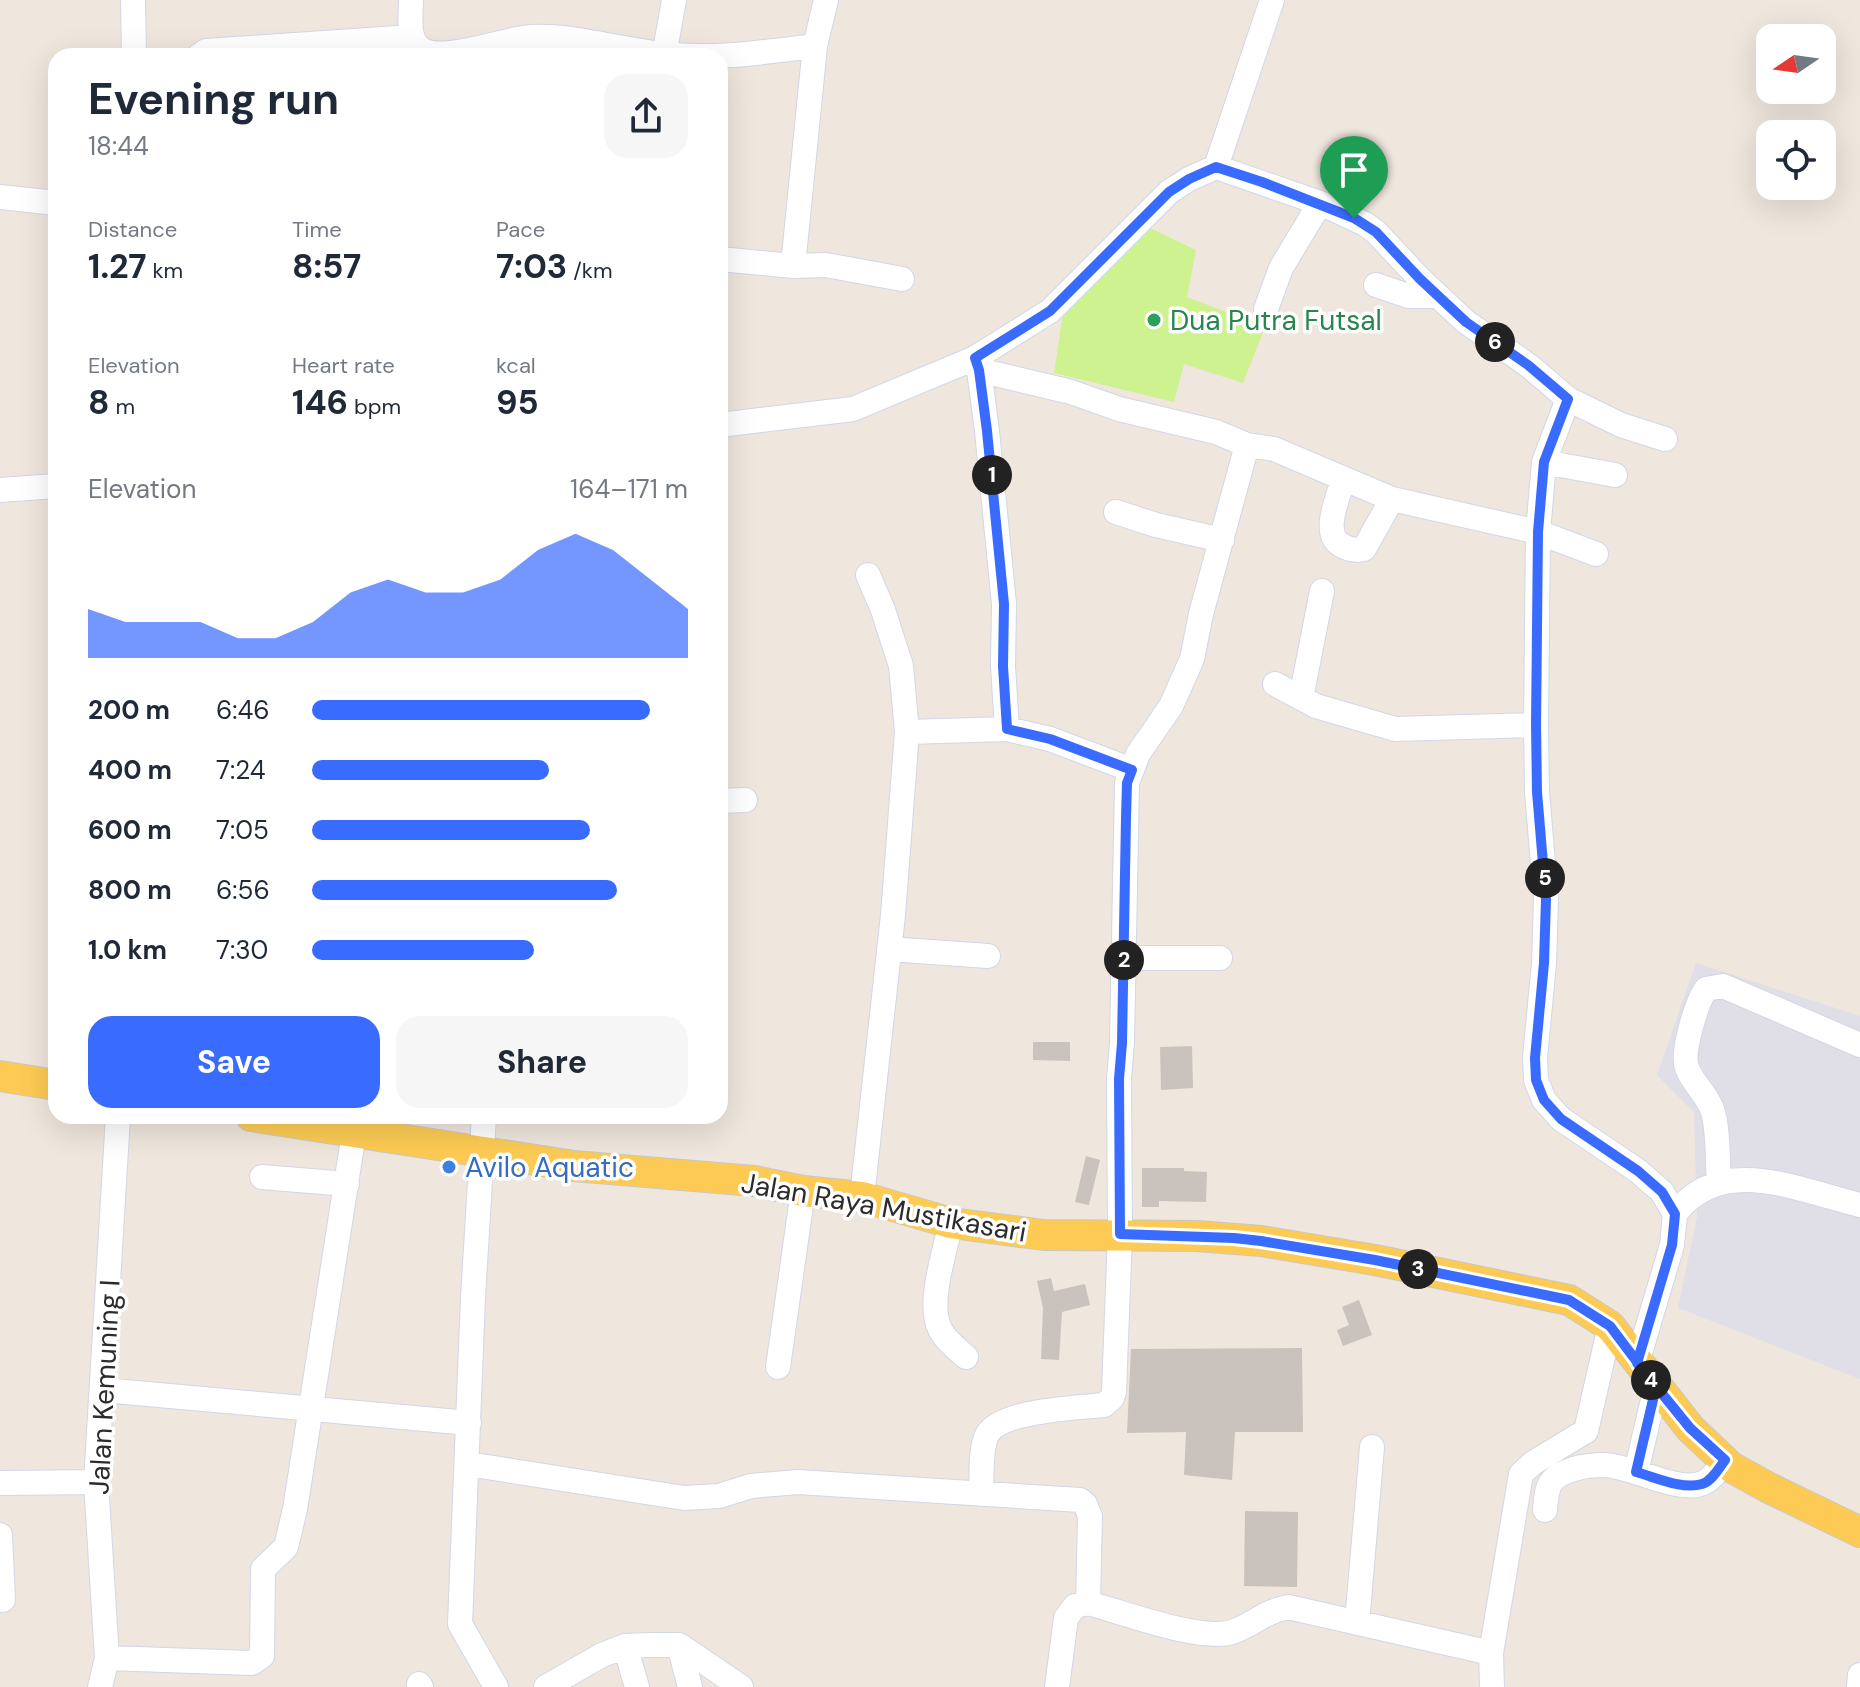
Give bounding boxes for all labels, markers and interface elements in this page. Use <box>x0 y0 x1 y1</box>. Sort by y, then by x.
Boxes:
north arrow <box>1756 24 1836 104</box>
map controls <box>1756 24 1836 200</box>
text: Evening run <box>88 70 339 128</box>
button: share <box>604 74 688 158</box>
button: locate <box>1756 120 1836 200</box>
text: 18:44 <box>88 129 149 163</box>
pin <box>1320 136 1388 218</box>
icon: arrive <box>1332 148 1376 192</box>
text: Distance <box>88 215 177 244</box>
text: Time <box>292 215 342 244</box>
text: Pace <box>496 215 545 244</box>
text: 1.27 <box>88 244 147 289</box>
text: 8:57 <box>292 244 361 289</box>
text: 7:03 <box>496 244 567 289</box>
text: km <box>147 256 183 285</box>
text: /km <box>567 256 613 285</box>
place label: Dua Putra Futsal <box>1170 302 1382 339</box>
marker: Dua Putra Futsal <box>1145 311 1163 329</box>
pin: 6 <box>1475 322 1515 362</box>
text: 6 <box>1488 327 1502 356</box>
text: Elevation <box>88 351 180 380</box>
text: Heart rate <box>292 351 395 380</box>
text: kcal <box>496 351 536 380</box>
text: 8 <box>88 380 110 425</box>
text: 146 <box>292 380 348 425</box>
text: 95 <box>496 380 539 425</box>
text: m <box>110 392 135 421</box>
text: bpm <box>348 392 401 421</box>
pin: 1 <box>972 455 1012 495</box>
text: 1 <box>988 460 996 489</box>
text: Elevation <box>88 472 196 506</box>
text: 164–171 m <box>570 472 688 506</box>
text: 200 m <box>88 693 170 727</box>
text: 6:46 <box>216 693 270 727</box>
text: 400 m <box>88 753 172 787</box>
text: 7:24 <box>216 753 265 787</box>
text: 600 m <box>88 813 172 847</box>
text: 7:05 <box>216 813 269 847</box>
pin: 5 <box>1525 858 1565 898</box>
text: 5 <box>1538 863 1552 892</box>
text: 800 m <box>88 873 172 907</box>
text: 6:56 <box>216 873 270 907</box>
text: 1.0 km <box>88 933 167 967</box>
text: 7:30 <box>216 933 268 967</box>
pin: 2 <box>1104 940 1144 980</box>
text: 2 <box>1118 945 1130 974</box>
button: Save <box>88 1016 380 1108</box>
button: Share <box>396 1016 688 1108</box>
place label: Avilo Aquatic <box>465 1149 634 1186</box>
marker: Avilo Aquatic <box>440 1158 458 1176</box>
street label: Jalan Raya Mustikasari <box>738 1164 1029 1251</box>
pin: 3 <box>1398 1249 1438 1289</box>
text: 3 <box>1411 1254 1425 1283</box>
street label: Jalan Kemuning I <box>80 1279 129 1495</box>
pin: 4 <box>1631 1360 1671 1400</box>
text: 4 <box>1644 1365 1658 1394</box>

